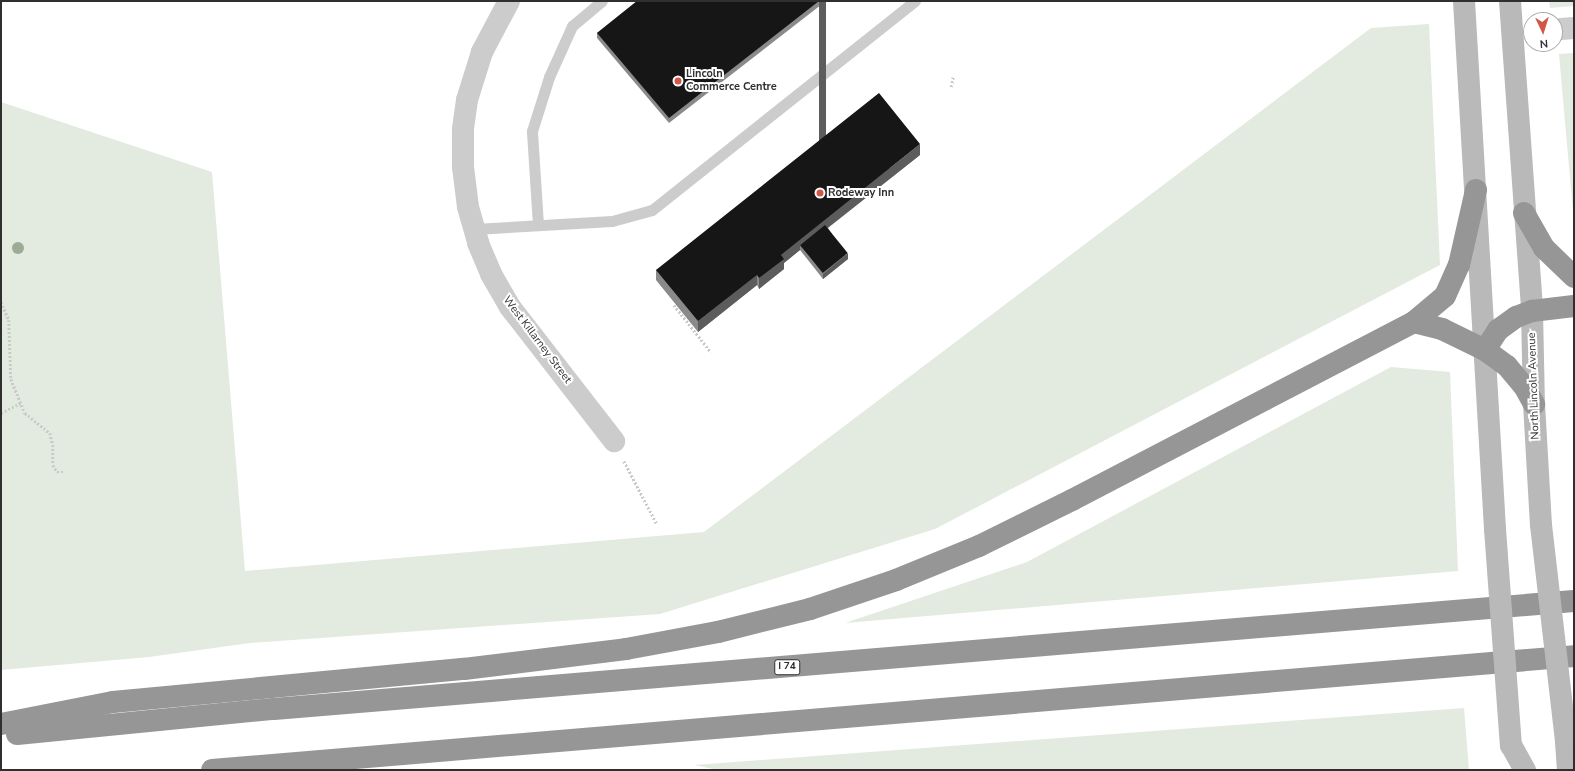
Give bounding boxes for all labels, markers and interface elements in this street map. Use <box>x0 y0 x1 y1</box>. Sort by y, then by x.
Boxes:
north arrow <box>1523 12 1563 52</box>
text: N <box>1539 36 1548 51</box>
place label: Lincoln Commerce Centre <box>686 68 777 94</box>
marker: Lincoln Commerce Centre <box>673 76 683 86</box>
place label: Rodeway Inn <box>828 186 894 200</box>
marker: Rodeway Inn <box>815 188 825 198</box>
street label: West Killarney Street <box>500 294 574 386</box>
street label: North Lincoln Avenue <box>1526 332 1542 440</box>
road number: I 74 <box>774 659 800 675</box>

